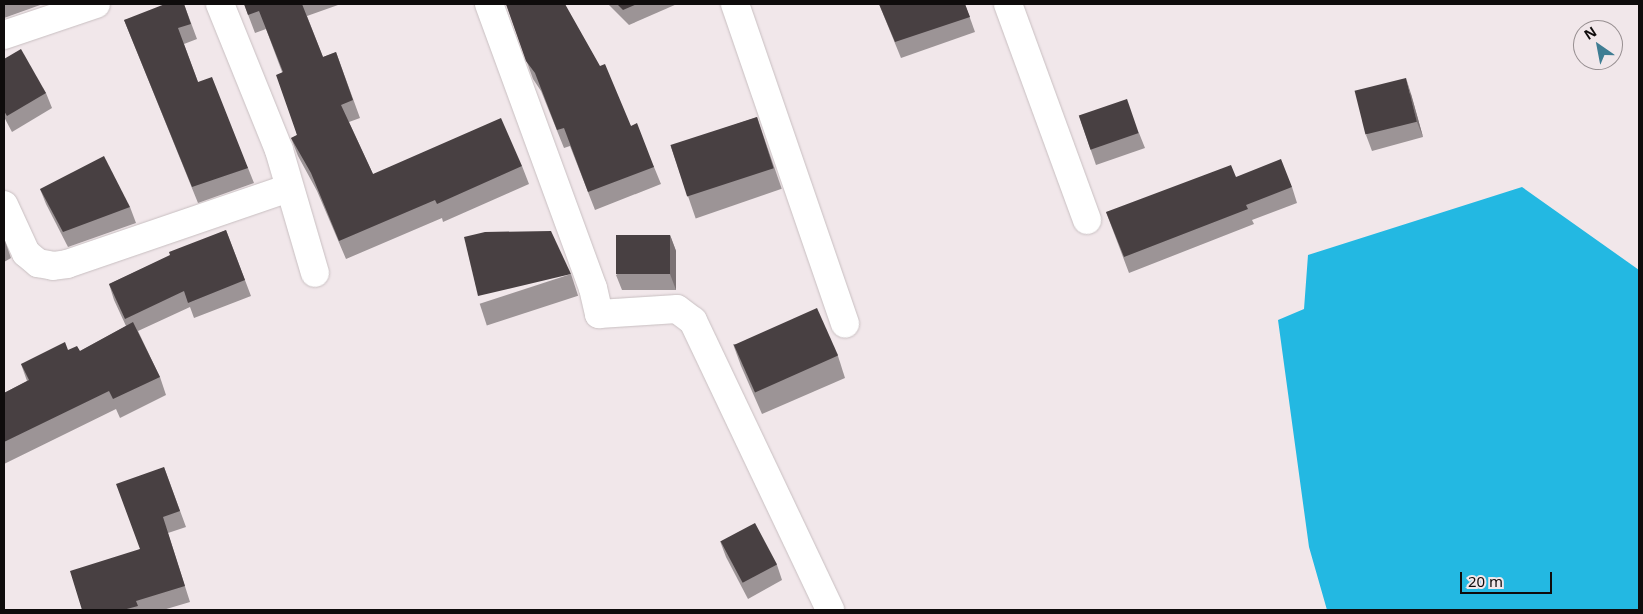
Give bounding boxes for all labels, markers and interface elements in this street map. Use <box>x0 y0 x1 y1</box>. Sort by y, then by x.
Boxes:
north arrow <box>1573 20 1623 70</box>
text: N <box>1580 22 1600 44</box>
scale bar <box>1463 562 1556 594</box>
text: 20 m <box>1468 571 1503 591</box>

